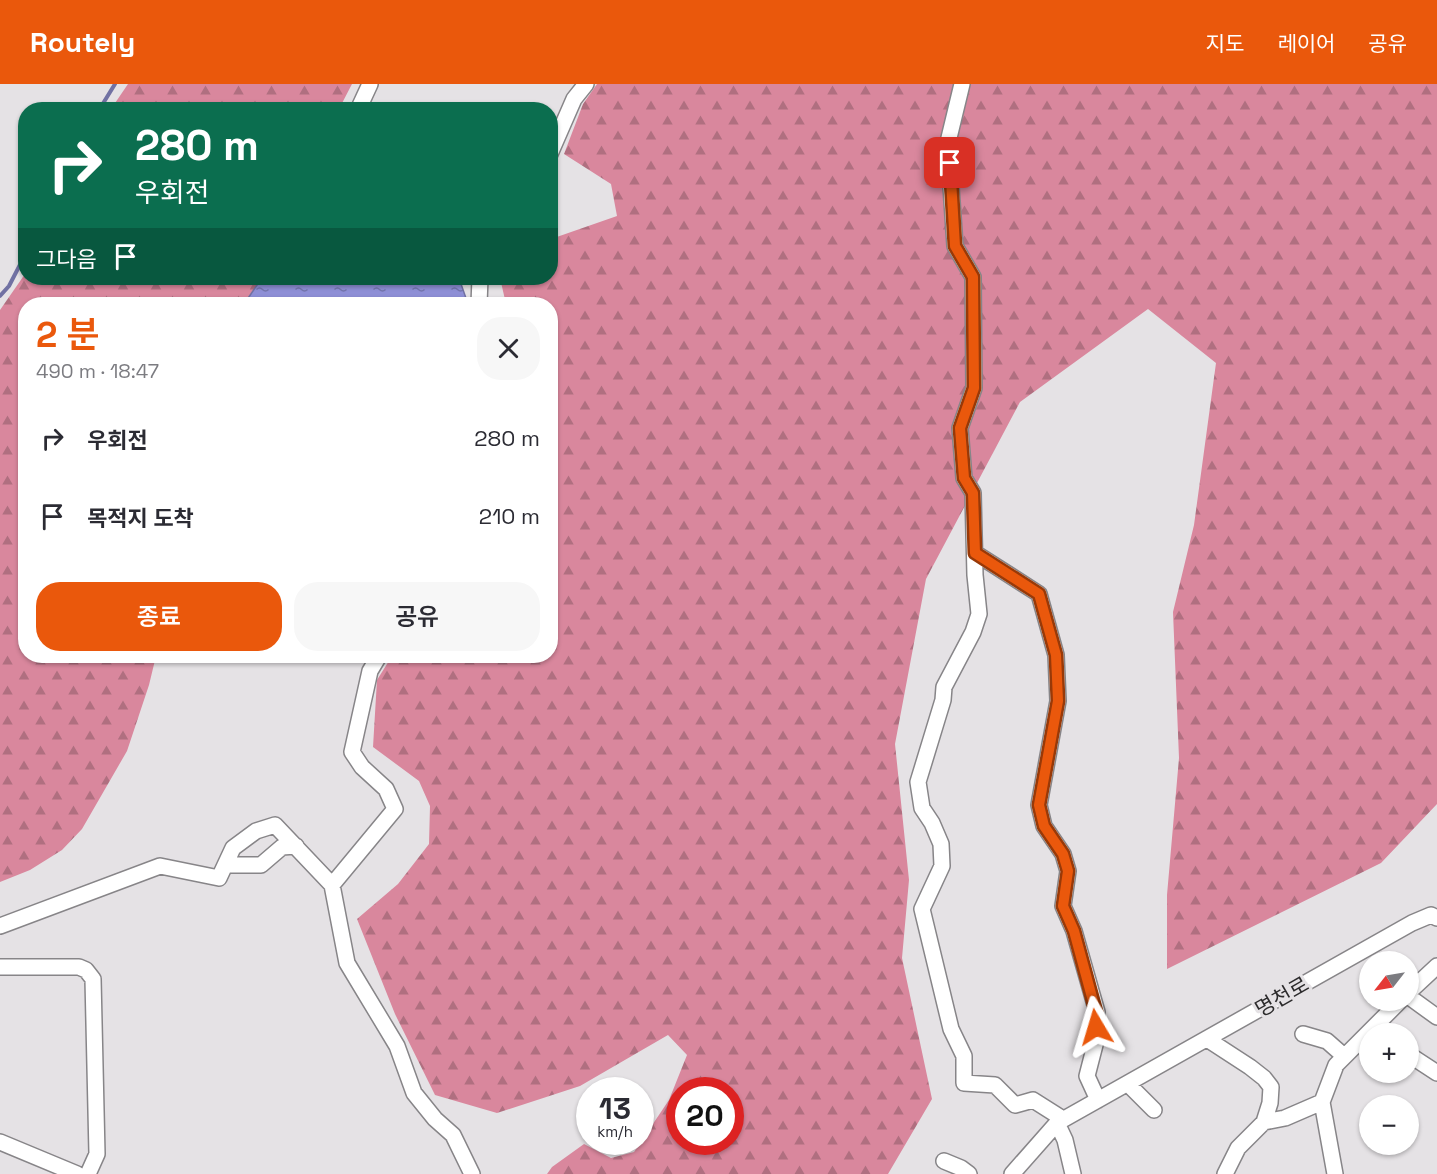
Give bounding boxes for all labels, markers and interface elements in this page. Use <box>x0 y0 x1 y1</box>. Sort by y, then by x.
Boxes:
text: Routely <box>30 24 135 60</box>
text: 지도 <box>1206 30 1244 57</box>
text: 레이어 <box>1277 30 1335 57</box>
text: 공유 <box>1368 30 1407 57</box>
text: 280 m <box>135 119 259 172</box>
icon: right <box>36 126 114 204</box>
pin <box>924 137 975 188</box>
icon: arrive <box>933 146 966 179</box>
text: 우회전 <box>135 175 210 210</box>
icon: arrive <box>109 240 142 273</box>
text: 그다음 <box>36 245 97 273</box>
text: 2 분 <box>36 312 100 358</box>
button: close <box>477 317 540 380</box>
text: 490 m · 18:47 <box>36 358 159 384</box>
icon: right <box>36 422 69 455</box>
text: 280 m <box>474 424 540 452</box>
text: 우회전 <box>87 426 148 454</box>
icon: arrive <box>36 500 69 533</box>
text: 210 m <box>479 502 540 530</box>
text: 목적지 도착 <box>87 504 194 532</box>
button: 종료 <box>36 582 282 651</box>
button: 공유 <box>294 582 540 651</box>
north arrow <box>1359 951 1419 1011</box>
map controls <box>1359 951 1419 1155</box>
street label: 명천로 <box>1250 970 1314 1023</box>
position arrow <box>1064 995 1128 1059</box>
button: + <box>1359 1023 1419 1083</box>
speed limit sign: 20 <box>666 1077 744 1155</box>
text: 13 <box>599 1089 631 1128</box>
button: − <box>1359 1095 1419 1155</box>
text: km/h <box>597 1122 633 1141</box>

